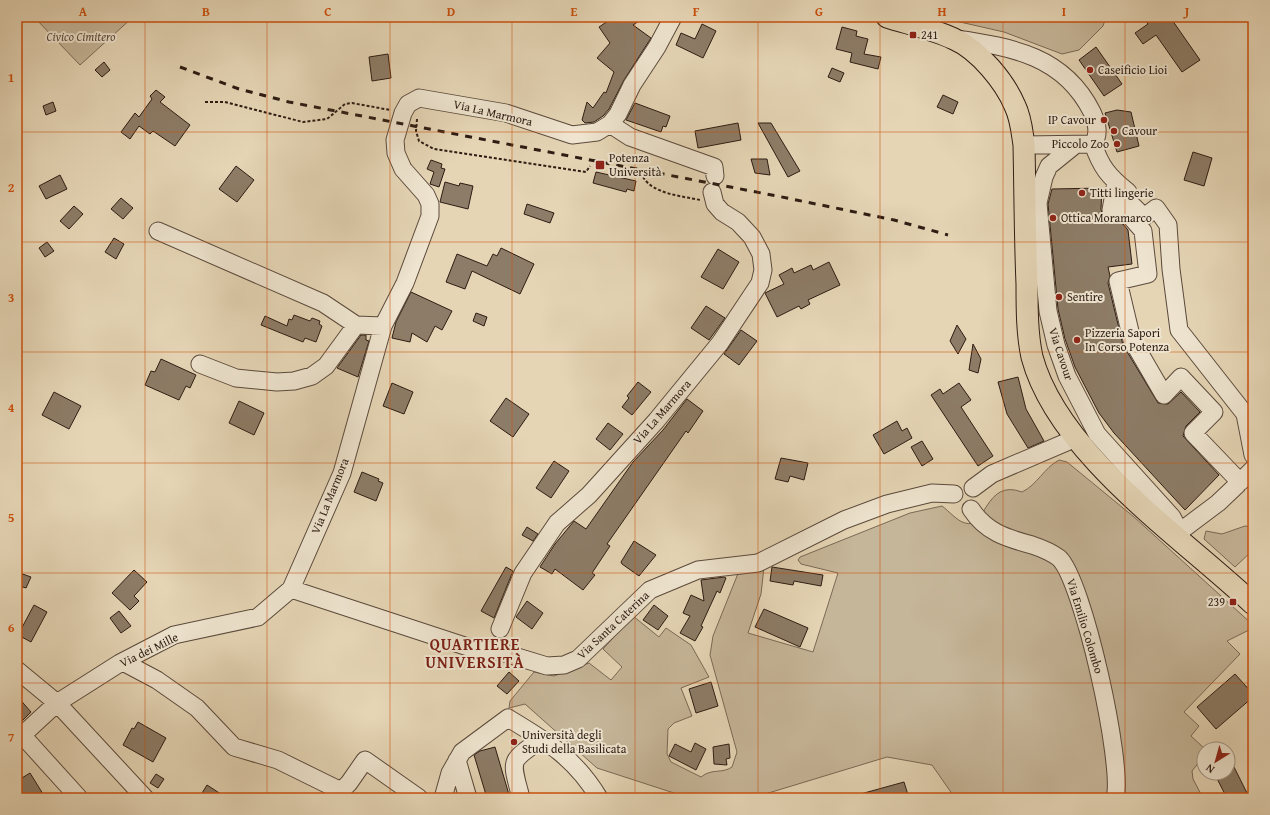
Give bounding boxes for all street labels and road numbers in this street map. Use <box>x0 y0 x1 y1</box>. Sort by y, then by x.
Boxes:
street label: Via La Marmora <box>452 95 535 130</box>
street label: Via Cavour <box>1045 325 1078 383</box>
street label: Via La Marmora <box>629 375 695 448</box>
street label: Via La Marmora <box>307 455 353 536</box>
street label: Via Emilio Colombo <box>1063 576 1108 675</box>
street label: Via Santa Caterina <box>573 586 653 663</box>
street label: Via dei Mille <box>117 628 181 671</box>

